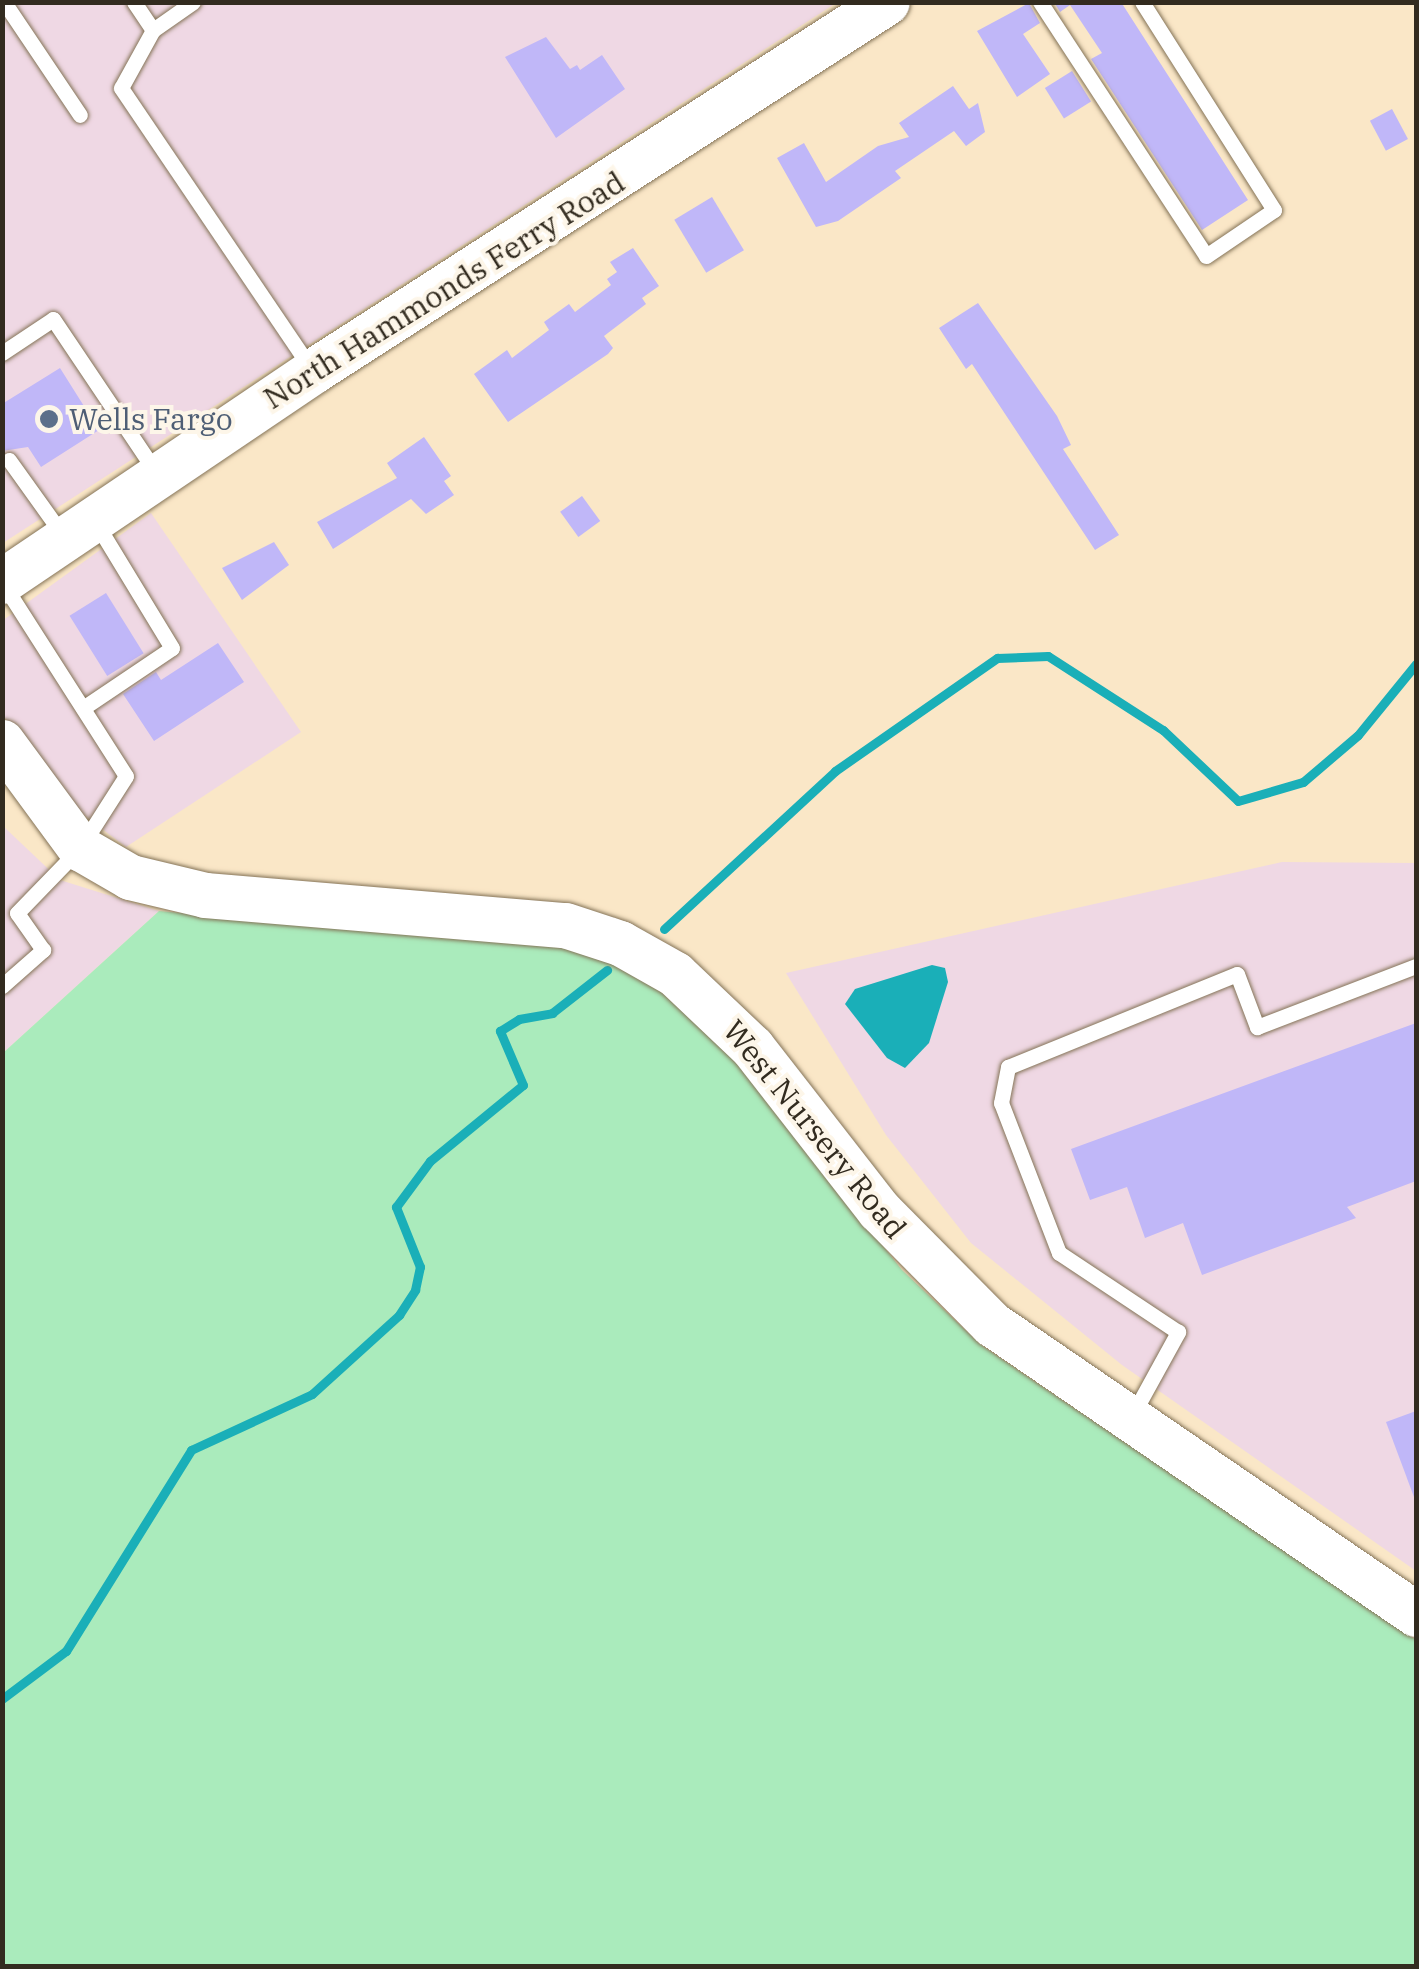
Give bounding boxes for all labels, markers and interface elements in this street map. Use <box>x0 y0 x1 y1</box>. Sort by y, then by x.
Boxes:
street label: North Hammonds Ferry Road <box>257 164 631 416</box>
place label: Wells Fargo <box>69 401 233 437</box>
marker: Wells Fargo <box>38 408 60 430</box>
street label: West Nursery Road <box>716 1013 914 1245</box>

